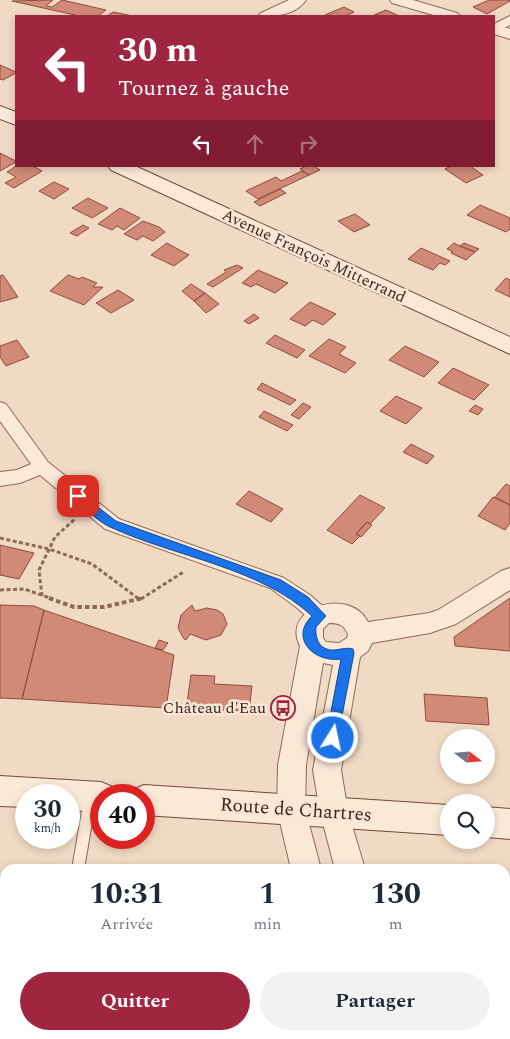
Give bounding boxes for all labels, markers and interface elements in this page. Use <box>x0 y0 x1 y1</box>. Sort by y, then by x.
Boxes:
text: 30 m <box>118 24 198 77</box>
icon: left <box>35 35 100 100</box>
text: Tournez à gauche <box>118 72 289 105</box>
icon: left <box>188 130 216 158</box>
icon: ahead <box>241 130 269 158</box>
icon: right <box>294 130 322 158</box>
street label: Avenue François Mitterrand <box>218 203 410 309</box>
pin <box>57 475 99 517</box>
icon: arrive <box>64 482 92 510</box>
bus stop icon: Château d'Eau <box>270 695 296 721</box>
place label: Château d'Eau <box>163 696 266 720</box>
position arrow <box>306 711 358 763</box>
north arrow <box>440 729 495 784</box>
map controls <box>440 729 495 849</box>
speed limit sign: 40 <box>90 784 155 849</box>
street label: Route de Chartres <box>219 790 373 830</box>
text: 30 <box>33 791 62 829</box>
button: search <box>440 794 495 849</box>
text: km/h <box>34 819 61 838</box>
text: 10:31 <box>89 871 164 917</box>
text: 1 <box>259 871 276 917</box>
text: 130 <box>370 871 421 917</box>
text: Arrivée <box>100 912 153 936</box>
text: min <box>253 912 281 936</box>
text: m <box>389 912 403 936</box>
button: Quitter <box>20 972 250 1030</box>
button: Partager <box>260 972 490 1030</box>

